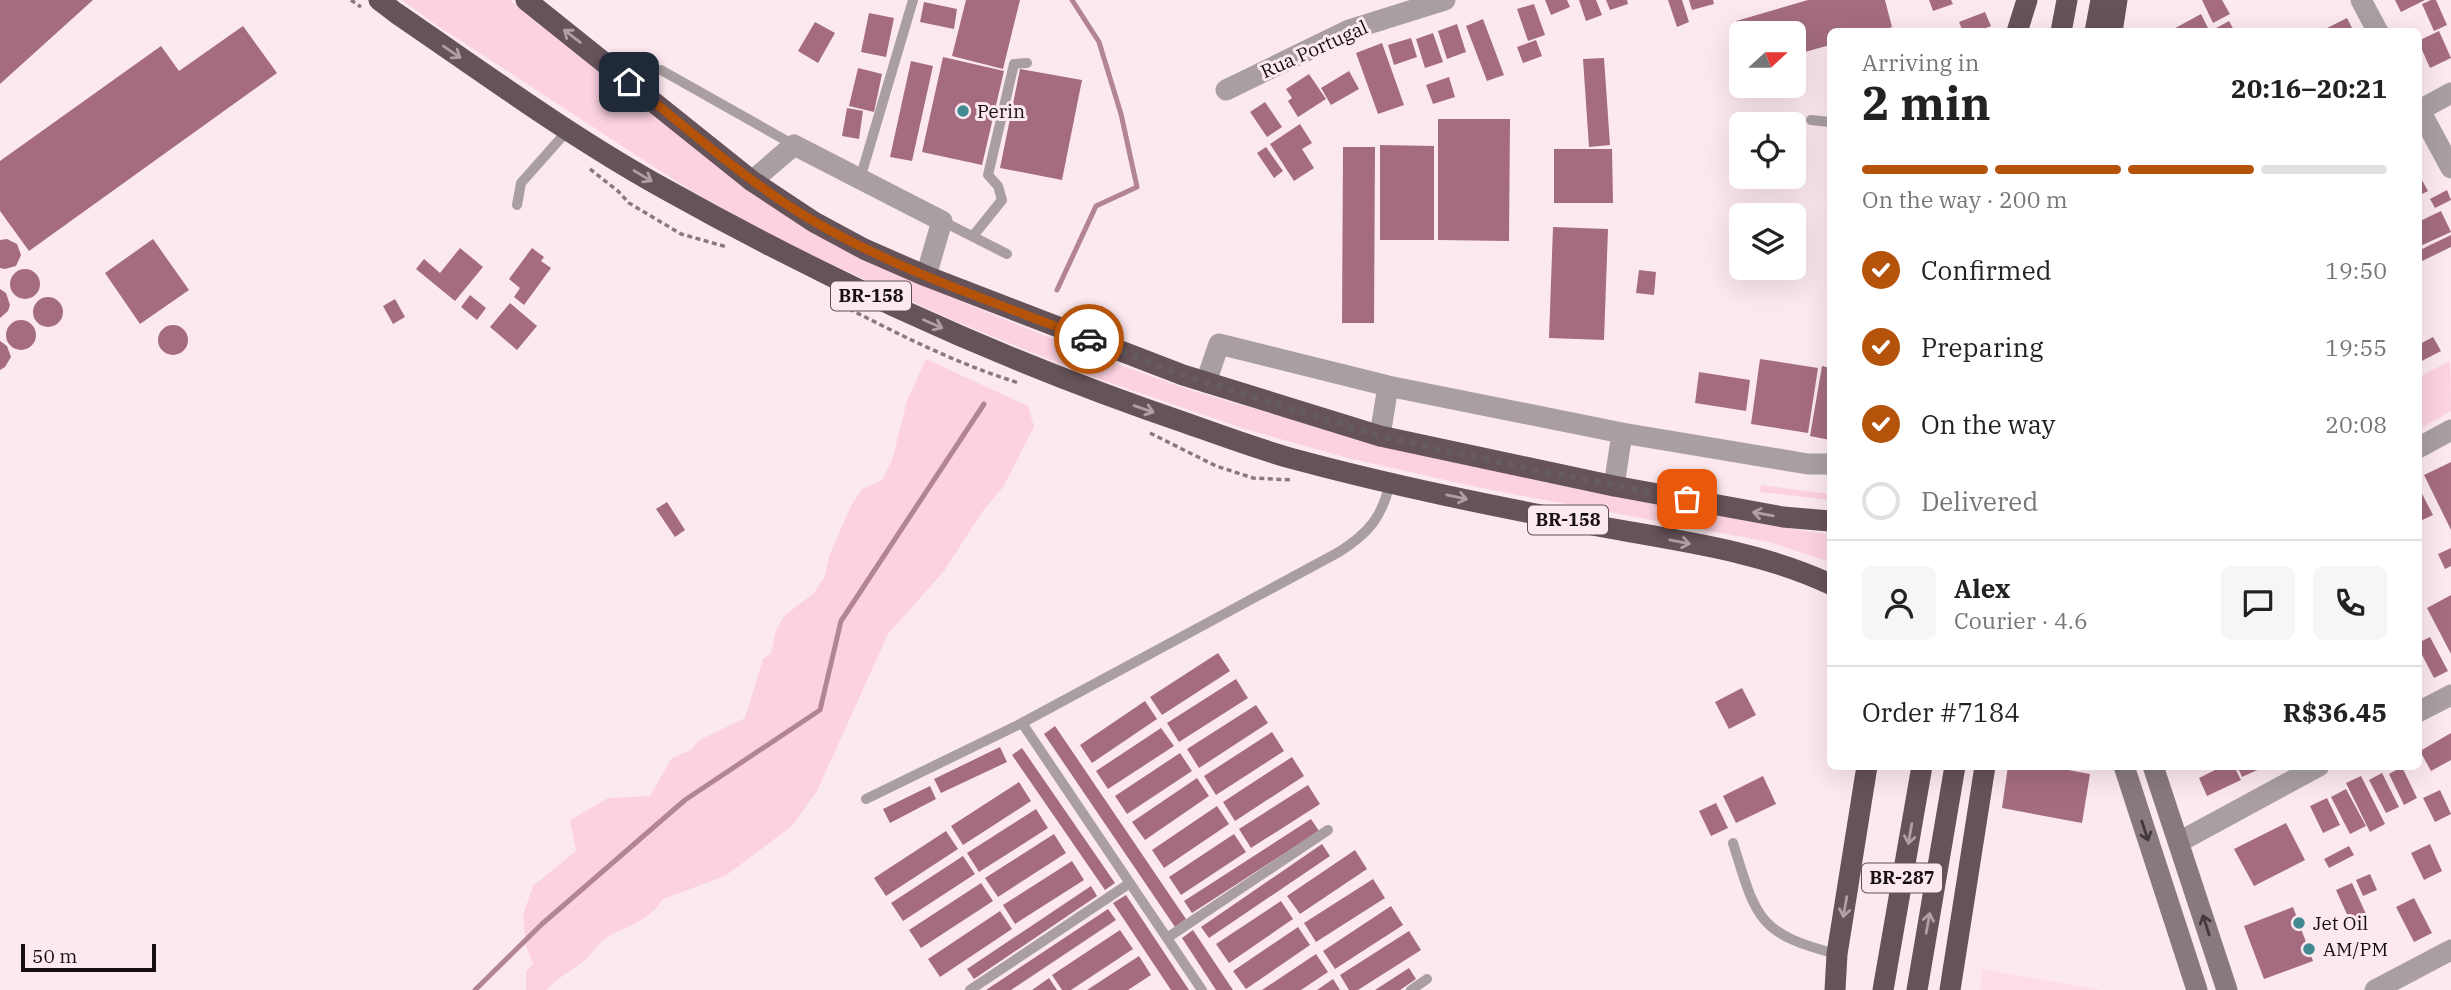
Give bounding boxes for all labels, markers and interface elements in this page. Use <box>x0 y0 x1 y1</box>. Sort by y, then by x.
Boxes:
street label: Rua Portugal <box>1257 15 1372 83</box>
north arrow <box>1729 21 1806 98</box>
map controls <box>1729 21 1806 280</box>
one-way arrow <box>563 29 582 44</box>
one-way arrow <box>442 45 462 59</box>
text: Arriving in <box>1862 47 1979 77</box>
pin <box>599 52 659 112</box>
icon: home <box>610 63 648 101</box>
text: 20:16–20:21 <box>2231 71 2387 105</box>
text: 2 min <box>1862 73 1991 133</box>
place label: Perin <box>977 99 1025 123</box>
marker: Perin <box>955 103 971 119</box>
button: locate <box>1729 112 1806 189</box>
one-way arrow <box>633 169 653 183</box>
text: On the way · 200 m <box>1862 184 2068 214</box>
button: layers <box>1729 203 1806 280</box>
icon: check <box>1862 251 1900 289</box>
text: Confirmed <box>1921 253 2052 287</box>
text: 19:50 <box>2325 255 2387 285</box>
road number: BR-158 <box>831 282 911 310</box>
courier <box>1054 304 1124 374</box>
one-way arrow <box>921 318 943 331</box>
icon: car <box>1070 320 1108 358</box>
icon: check <box>1862 328 1900 366</box>
text: Preparing <box>1921 330 2043 364</box>
text: 19:55 <box>2325 332 2387 362</box>
one-way arrow <box>1132 404 1154 416</box>
icon: check <box>1862 405 1900 443</box>
text: On the way <box>1921 407 2055 441</box>
text: 20:08 <box>2325 409 2387 439</box>
pin <box>1657 469 1717 529</box>
icon: bag <box>1668 480 1706 518</box>
text: Delivered <box>1921 484 2038 518</box>
one-way arrow <box>1445 491 1468 505</box>
road number: BR-158 <box>1528 506 1608 534</box>
one-way arrow <box>1752 506 1775 520</box>
one-way arrow <box>1668 536 1691 550</box>
button: person <box>1862 566 1936 640</box>
button: chat <box>2221 566 2295 640</box>
button: phone <box>2313 566 2387 640</box>
text: Alex <box>1954 571 2010 605</box>
text: Courier · 4.6 <box>1954 605 2088 635</box>
text: Order #7184 <box>1862 695 2020 729</box>
text: R$36.45 <box>2283 695 2387 729</box>
one-way arrow <box>2140 820 2153 842</box>
one-way arrow <box>1903 822 1916 845</box>
road number: BR-287 <box>1862 864 1942 892</box>
one-way arrow <box>1838 895 1851 918</box>
place label: Jet Oil <box>2313 911 2368 935</box>
one-way arrow <box>1922 912 1935 935</box>
one-way arrow <box>2199 915 2211 937</box>
marker: Jet Oil <box>2291 915 2307 931</box>
place label: AM/PM <box>2323 937 2388 961</box>
scale bar <box>21 941 156 973</box>
marker: AM/PM <box>2301 941 2317 957</box>
text: 50 m <box>32 944 77 968</box>

